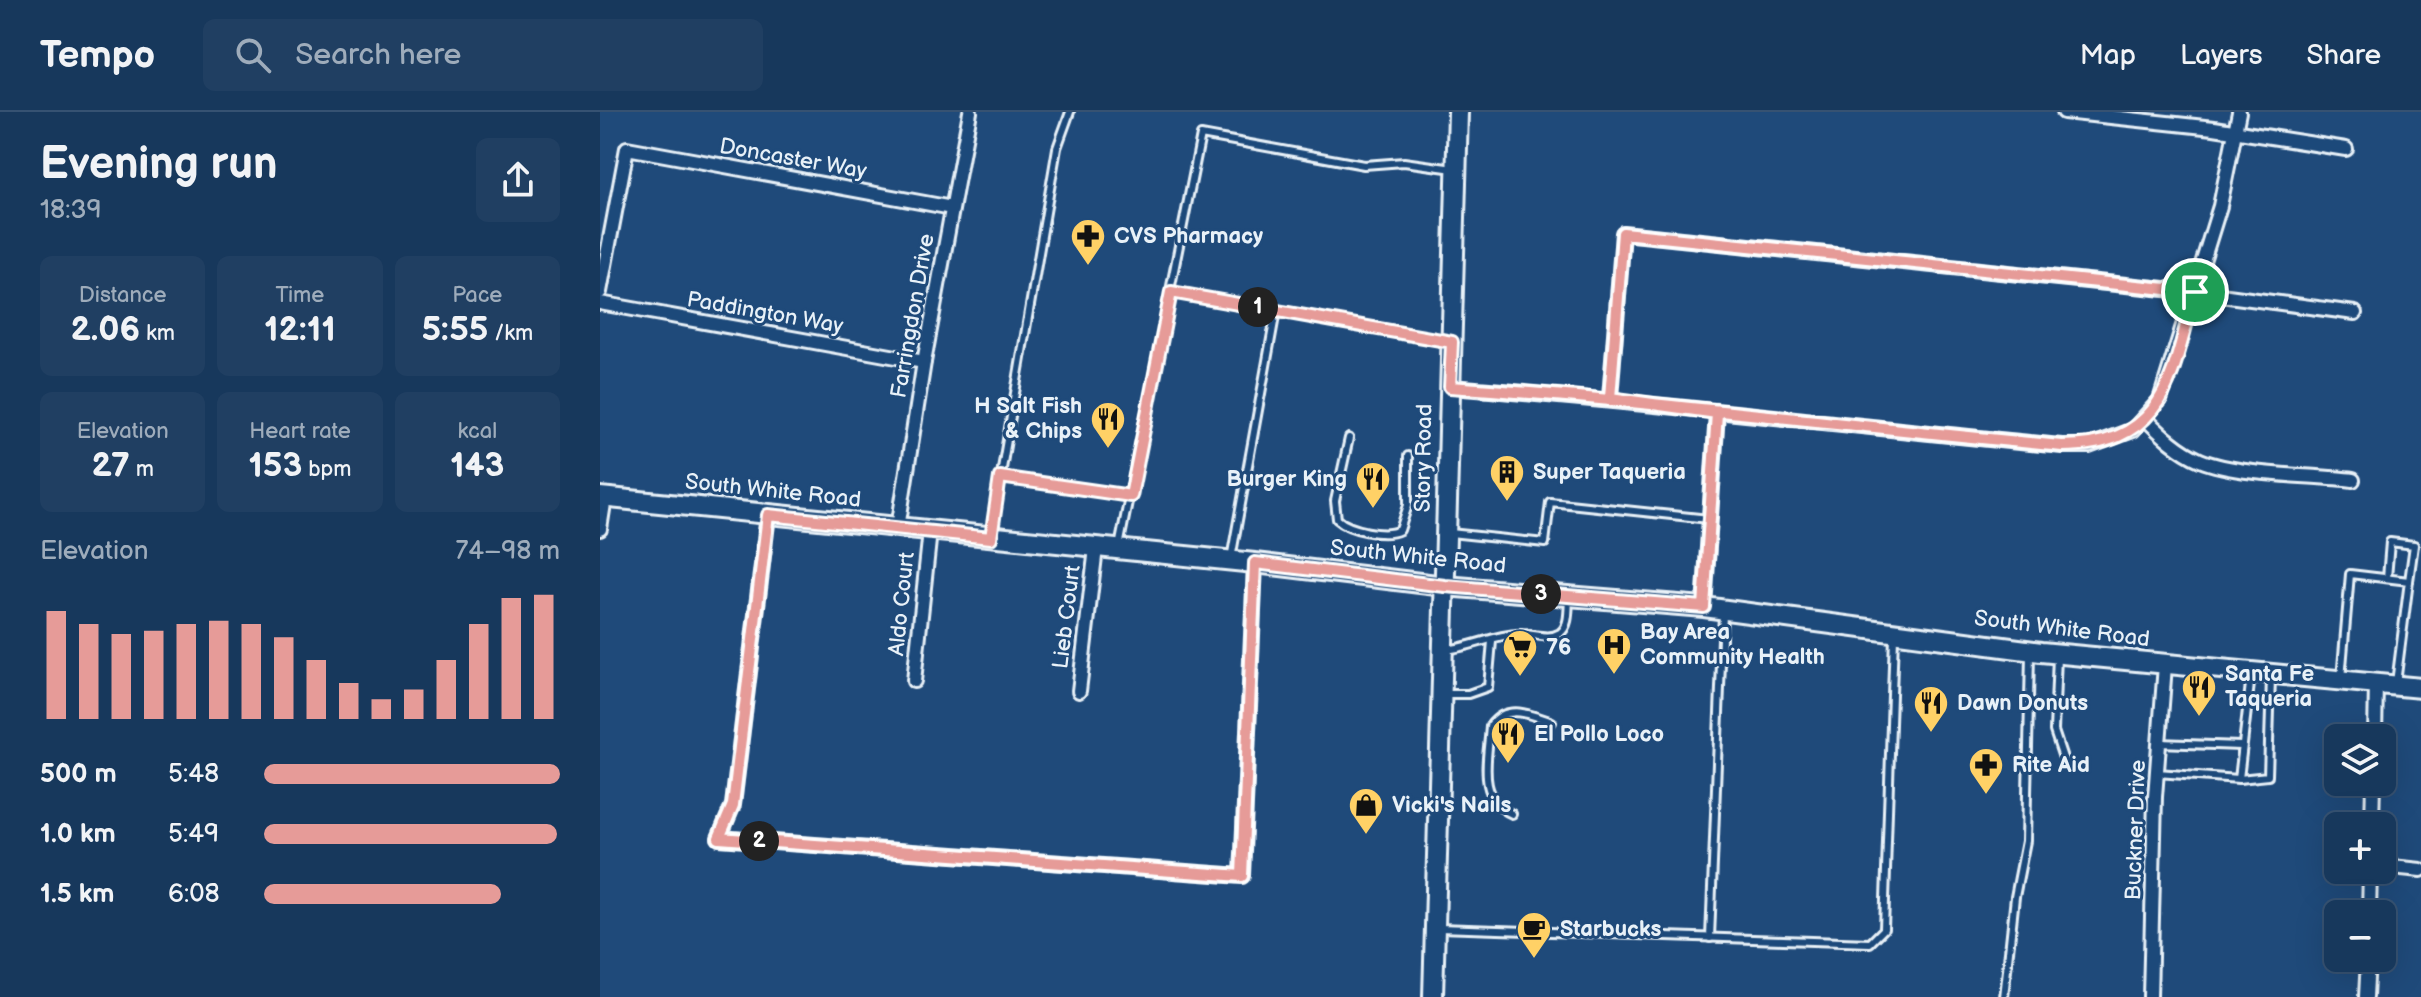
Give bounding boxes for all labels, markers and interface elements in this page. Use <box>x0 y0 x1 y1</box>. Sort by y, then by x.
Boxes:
search box <box>203 19 763 91</box>
text: Tempo <box>40 33 155 78</box>
icon: search <box>231 33 275 77</box>
text: Search here <box>295 37 461 73</box>
text: Map <box>2080 39 2136 72</box>
text: Layers <box>2180 39 2263 72</box>
text: Share <box>2307 39 2381 72</box>
street label: Doncaster Way <box>717 133 869 185</box>
text: Evening run <box>40 138 277 191</box>
button: share <box>476 138 560 222</box>
text: 18:39 <box>40 195 102 226</box>
pharmacy icon: CVS Pharmacy <box>1069 217 1107 267</box>
place label: CVS Pharmacy <box>1114 223 1263 250</box>
street label: Farringdon Drive <box>885 232 941 400</box>
pin <box>2161 258 2229 326</box>
icon: arrive <box>2173 270 2217 314</box>
text: Distance <box>79 282 167 309</box>
text: Time <box>276 282 324 309</box>
text: Pace <box>452 282 502 309</box>
street label: Paddington Way <box>685 286 845 340</box>
pin: 1 <box>1238 287 1278 327</box>
text: 1 <box>1253 293 1263 320</box>
text: 2.06 <box>70 309 140 350</box>
text: 12:11 <box>264 309 336 350</box>
text: 5:55 <box>421 309 488 350</box>
text: km <box>140 320 175 347</box>
text: /km <box>488 320 533 347</box>
place label: H Salt Fish & Chips <box>974 393 1082 445</box>
restaurant icon: H Salt Fish & Chips <box>1089 400 1127 450</box>
street label: Story Road <box>1410 403 1438 513</box>
text: Elevation <box>77 418 169 445</box>
text: Heart rate <box>249 418 351 445</box>
text: kcal <box>458 418 497 445</box>
text: 27 <box>91 445 130 486</box>
text: 153 <box>248 445 302 486</box>
text: 143 <box>450 445 504 486</box>
building icon: Super Taqueria <box>1488 453 1526 503</box>
text: m <box>130 456 154 483</box>
text: bpm <box>302 456 352 483</box>
place label: Super Taqueria <box>1533 459 1686 486</box>
restaurant icon: Burger King <box>1354 460 1392 510</box>
place label: Burger King <box>1226 466 1347 493</box>
street label: South White Road <box>684 468 862 514</box>
street label: South White Road <box>1329 534 1507 580</box>
text: Elevation <box>40 536 148 567</box>
text: 74–98 m <box>456 536 560 567</box>
street label: Aldo Court <box>883 550 921 657</box>
street label: Lieb Court <box>1047 563 1087 670</box>
pin: 3 <box>1521 574 1561 614</box>
text: 3 <box>1535 580 1547 607</box>
street label: South White Road <box>1973 605 2151 653</box>
place label: Bay Area Community Health <box>1640 619 1825 671</box>
hospital icon: Bay Area Community Health <box>1595 626 1633 676</box>
supermarket icon: 76 <box>1501 628 1539 678</box>
place label: 76 <box>1546 634 1571 661</box>
place label: Santa Fe Taqueria <box>2225 661 2314 713</box>
restaurant icon: Santa Fe Taqueria <box>2180 668 2218 718</box>
restaurant icon: Dawn Donuts <box>1912 684 1950 734</box>
place label: Dawn Donuts <box>1957 690 2088 717</box>
restaurant icon: El Pollo Loco <box>1489 715 1527 765</box>
place label: El Pollo Loco <box>1534 721 1664 748</box>
map controls <box>2324 724 2396 972</box>
button: layers <box>2324 724 2396 796</box>
pharmacy icon: Rite Aid <box>1967 746 2005 796</box>
place label: Rite Aid <box>2012 752 2090 779</box>
text: 500 m <box>40 759 117 790</box>
text: 5:48 <box>168 759 219 790</box>
street label: Buckner Drive <box>2120 759 2152 901</box>
shop icon: Vicki's Nails <box>1347 786 1385 836</box>
place label: Vicki's Nails <box>1392 792 1512 819</box>
button: + <box>2324 812 2396 884</box>
text: 1.0 km <box>40 819 116 850</box>
text: 5:49 <box>168 819 219 850</box>
pin: 2 <box>739 821 779 861</box>
text: 2 <box>752 827 766 854</box>
text: 1.5 km <box>40 879 115 910</box>
text: 6:08 <box>168 879 220 910</box>
button: − <box>2324 900 2396 972</box>
cafe icon: Starbucks <box>1515 910 1553 960</box>
place label: Starbucks <box>1560 916 1662 943</box>

